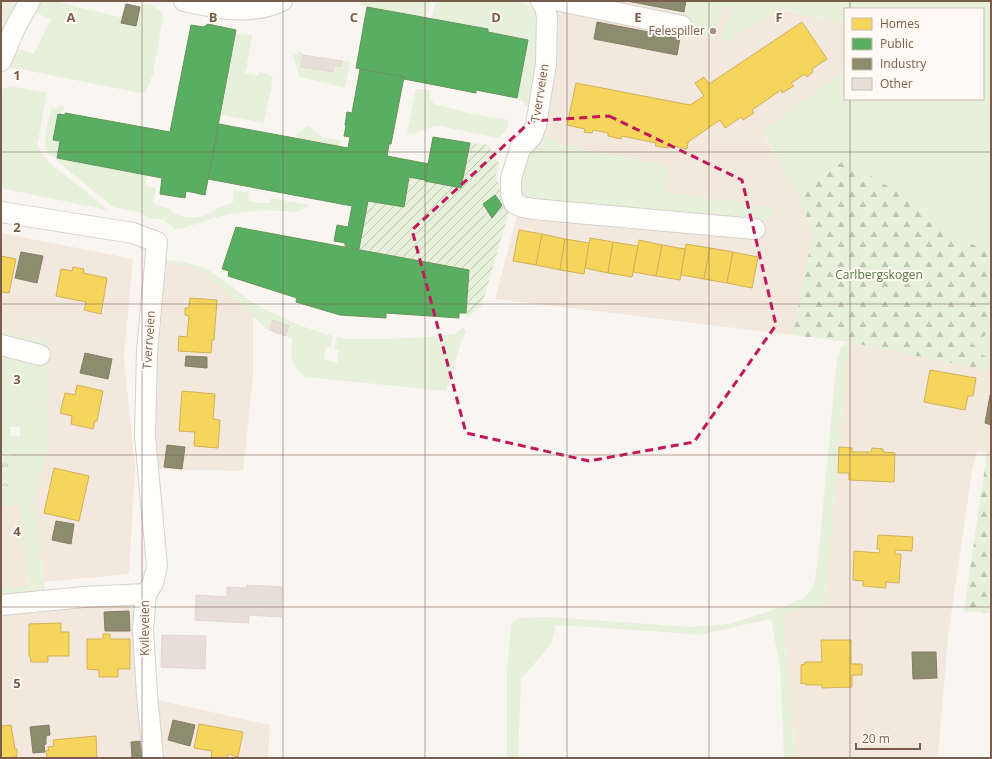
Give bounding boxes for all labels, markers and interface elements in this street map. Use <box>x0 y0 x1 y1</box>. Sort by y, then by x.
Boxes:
text: A <box>67 8 76 26</box>
text: B <box>209 8 218 26</box>
text: C <box>350 8 358 26</box>
text: D <box>491 8 501 26</box>
text: E <box>634 8 642 26</box>
text: F <box>775 8 783 26</box>
legend <box>844 8 984 100</box>
text: Homes <box>880 15 920 32</box>
place label: Felespiller <box>649 22 705 39</box>
marker: Felespiller <box>708 26 718 36</box>
text: Public <box>880 35 914 52</box>
text: Industry <box>880 55 927 72</box>
street label: Tverrveien <box>526 62 553 123</box>
text: 1 <box>13 66 21 84</box>
text: Other <box>880 75 913 92</box>
text: 2 <box>13 218 21 236</box>
park label: Carlbergskogen <box>835 266 923 283</box>
street label: Tverrveien <box>138 310 159 370</box>
text: 3 <box>13 370 21 388</box>
text: 4 <box>13 522 21 540</box>
street label: Kvileveien <box>136 600 153 656</box>
text: 5 <box>13 674 21 692</box>
scale bar <box>856 725 920 751</box>
text: 20 m <box>862 730 890 747</box>

